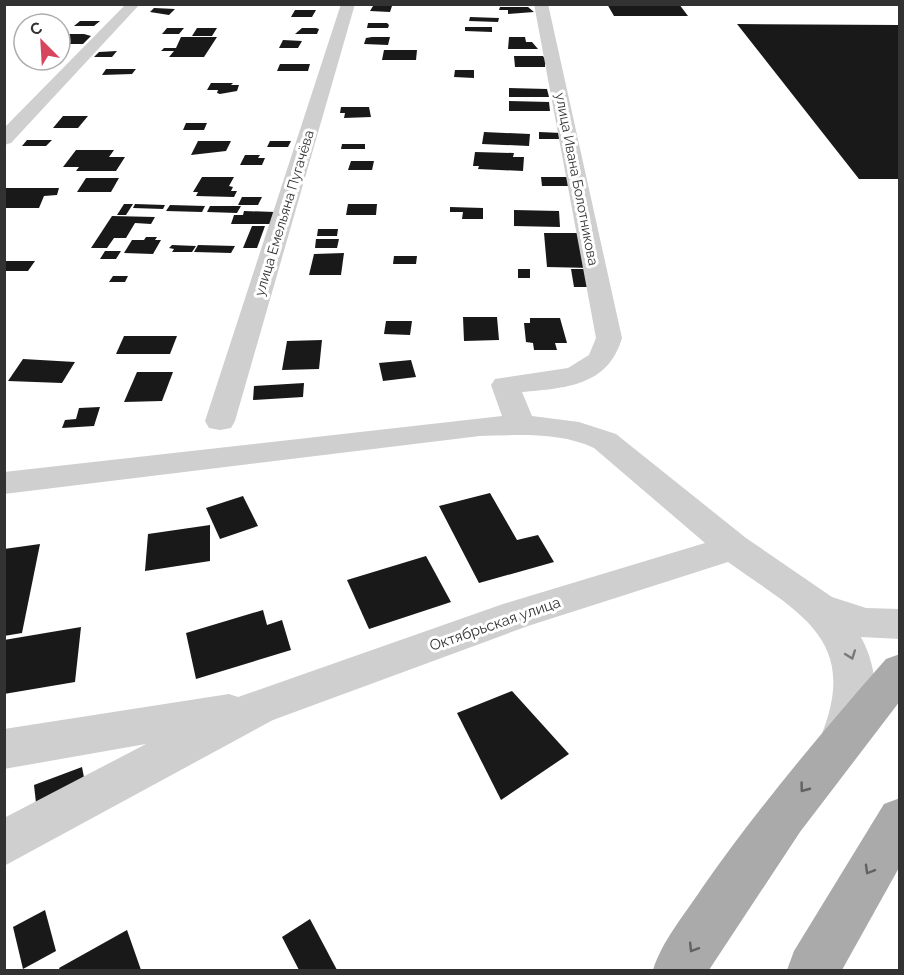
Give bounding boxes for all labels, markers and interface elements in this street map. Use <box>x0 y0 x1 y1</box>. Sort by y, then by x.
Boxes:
north arrow <box>12 12 72 72</box>
text: С <box>27 18 45 40</box>
street label: улица Ивана Болотникова <box>552 91 602 267</box>
street label: улица Емельяна Пугачёва <box>251 128 317 298</box>
street label: Октябрьская улица <box>427 593 563 655</box>
one-way arrow <box>843 649 856 660</box>
one-way arrow <box>801 781 812 792</box>
one-way arrow <box>865 864 877 874</box>
one-way arrow <box>688 942 700 952</box>

